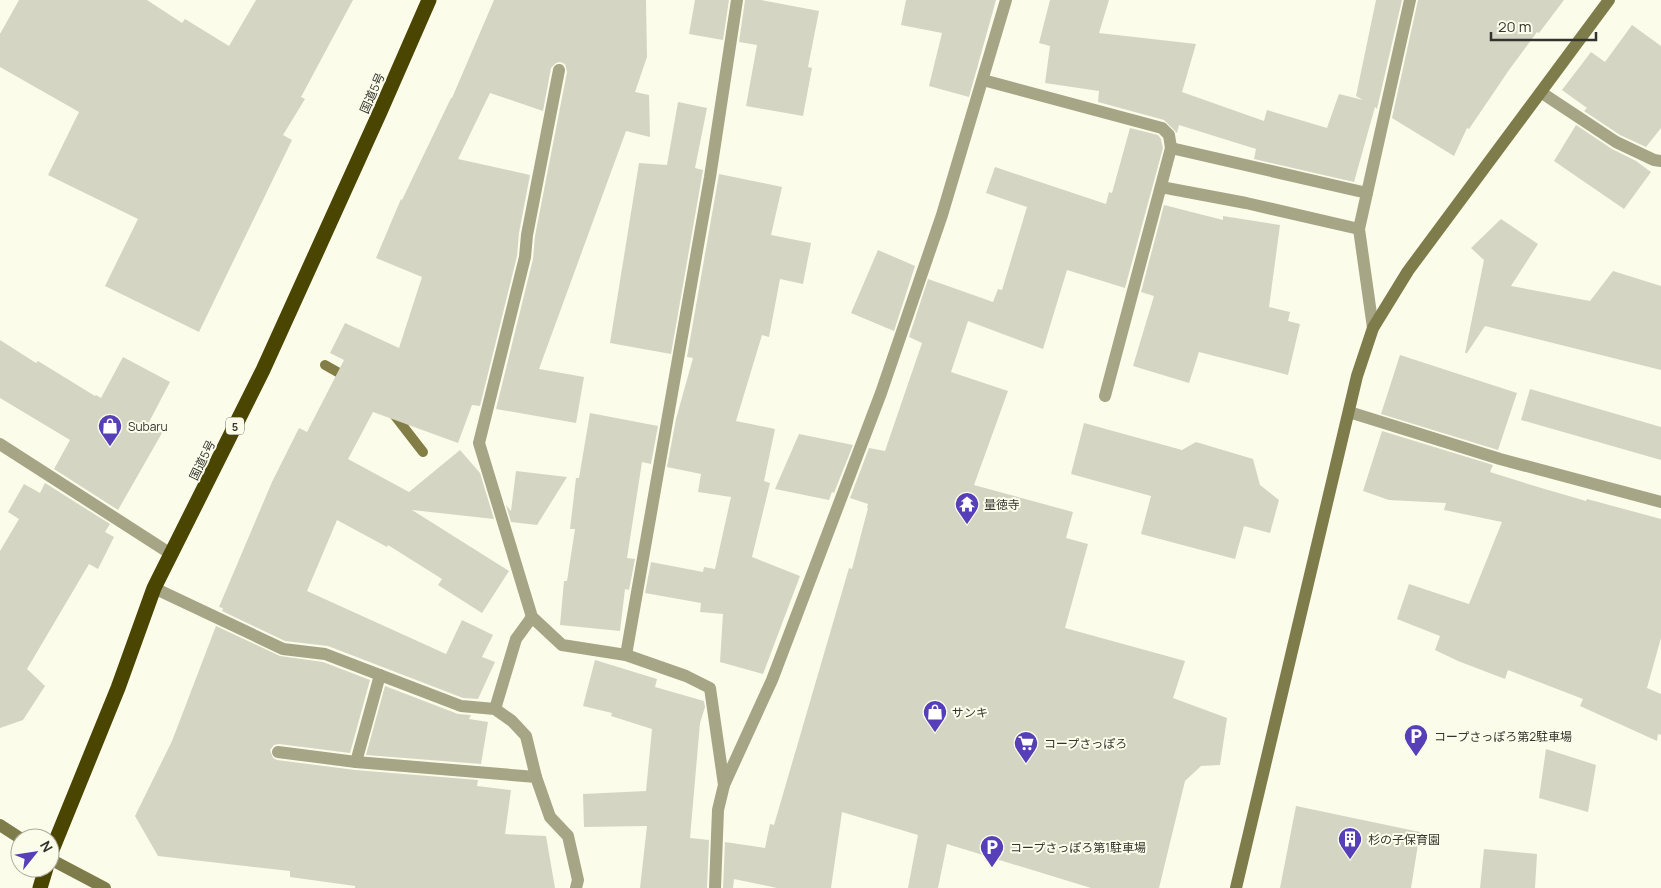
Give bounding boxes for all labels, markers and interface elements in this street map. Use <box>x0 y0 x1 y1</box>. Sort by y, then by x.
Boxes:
scale bar <box>1491 10 1596 42</box>
text: 20 m <box>1498 16 1531 37</box>
street label: 国道5号 <box>356 70 388 116</box>
shop icon: Subaru <box>97 413 123 447</box>
place label: Subaru <box>128 418 168 435</box>
road number: 5 <box>226 418 244 434</box>
street label: 国道5号 <box>185 437 219 483</box>
temple icon: 量徳寺 <box>954 491 980 525</box>
place label: 量徳寺 <box>984 496 1020 513</box>
shop icon: サンキ <box>922 699 948 733</box>
place label: サンキ <box>952 704 988 721</box>
parking icon: コープさっぽろ第2駐車場 <box>1403 723 1429 757</box>
place label: コープさっぽろ第2駐車場 <box>1434 728 1572 745</box>
supermarket icon: コープさっぽろ <box>1013 730 1039 764</box>
place label: コープさっぽろ <box>1044 735 1127 752</box>
building icon: 杉の子保育園 <box>1337 826 1363 860</box>
north arrow <box>10 828 60 878</box>
place label: 杉の子保育園 <box>1368 831 1440 848</box>
parking icon: コープさっぽろ第1駐車場 <box>979 834 1005 868</box>
text: N <box>36 837 57 855</box>
place label: コープさっぽろ第1駐車場 <box>1010 839 1146 856</box>

